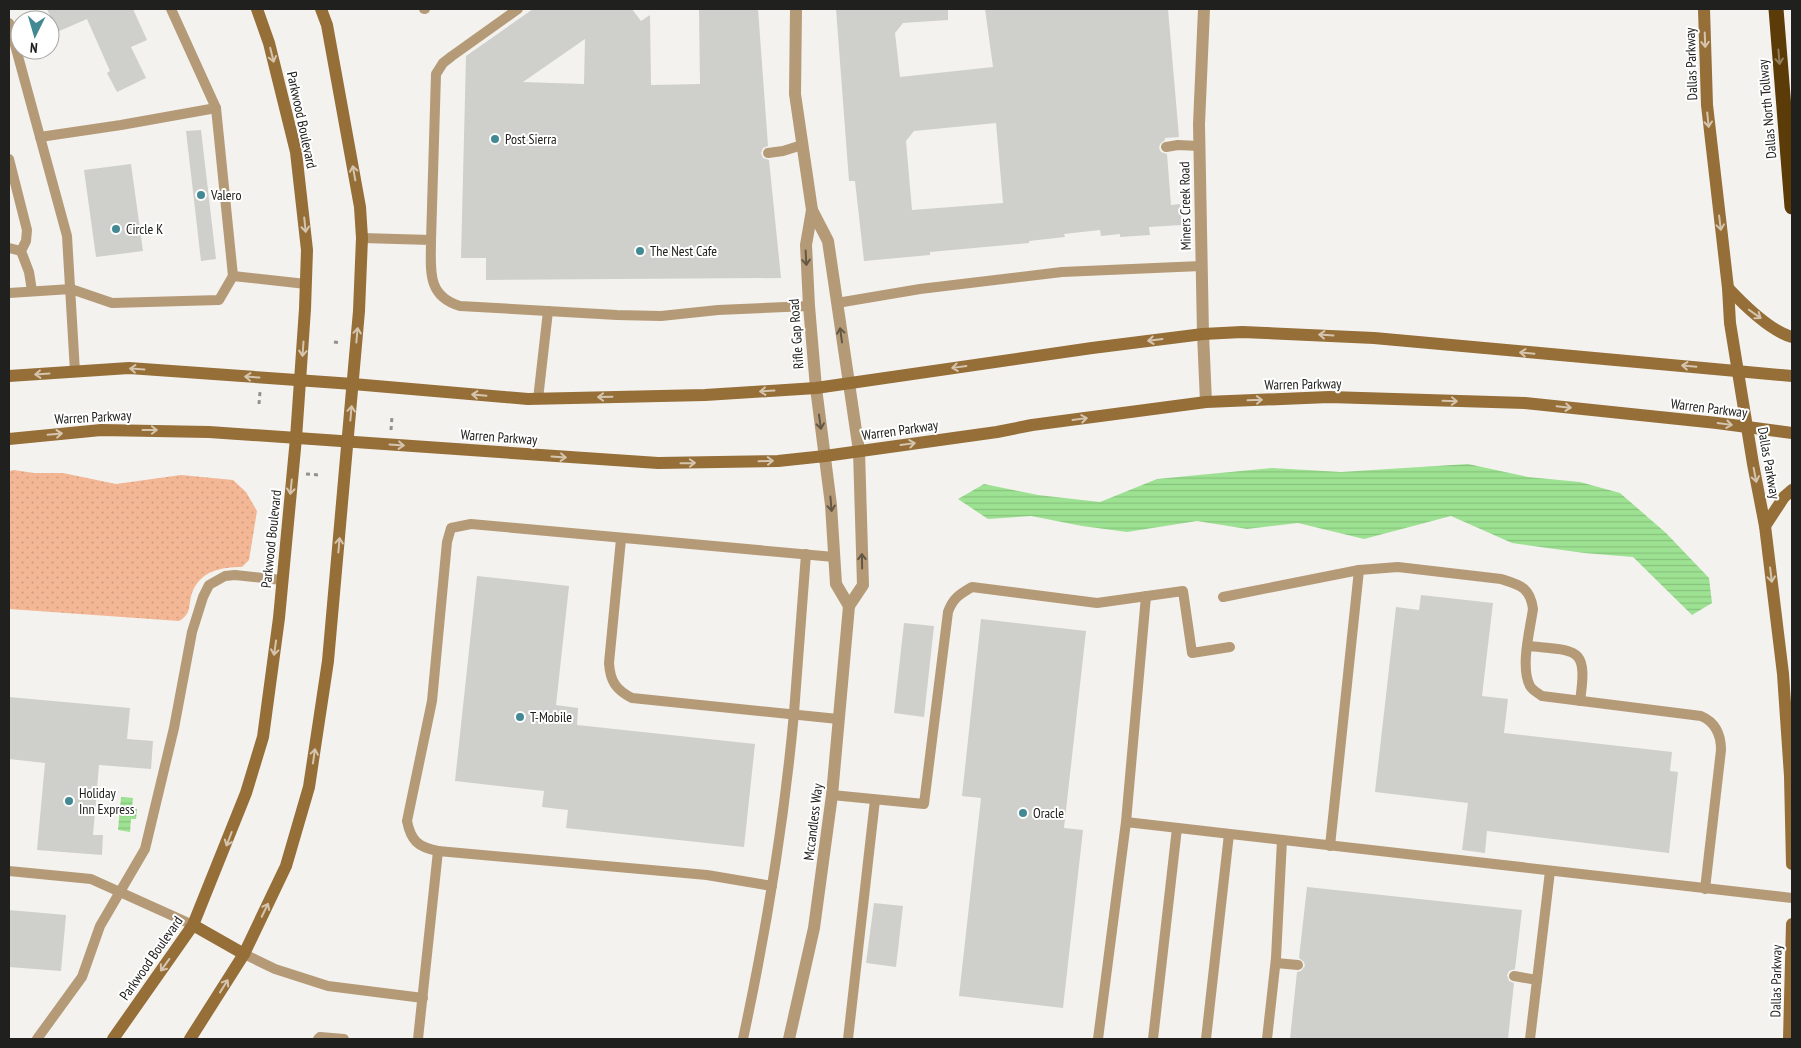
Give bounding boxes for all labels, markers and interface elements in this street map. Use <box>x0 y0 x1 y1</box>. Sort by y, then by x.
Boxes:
north arrow <box>10 10 60 60</box>
street label: Dallas Parkway <box>1681 27 1701 101</box>
one-way arrow <box>1700 32 1710 48</box>
text: N <box>29 39 38 57</box>
one-way arrow <box>268 47 277 63</box>
one-way arrow <box>1774 49 1784 65</box>
street label: Dallas North Tollway <box>1754 58 1780 159</box>
street label: Parkwood Boulevard <box>283 70 321 170</box>
one-way arrow <box>1703 112 1713 128</box>
place label: Post Sierra <box>505 130 557 148</box>
marker: Post Sierra <box>489 133 501 145</box>
street label: Miners Creek Road <box>1175 161 1195 251</box>
one-way arrow <box>348 166 358 182</box>
place label: Valero <box>210 186 241 204</box>
marker: Valero <box>195 189 207 201</box>
one-way arrow <box>1715 215 1725 231</box>
one-way arrow <box>300 217 310 233</box>
place label: Circle K <box>126 220 163 238</box>
marker: Circle K <box>110 223 122 235</box>
place label: The Nest Cafe <box>650 242 717 260</box>
marker: The Nest Cafe <box>634 245 646 257</box>
one-way arrow <box>802 250 811 266</box>
street label: Rifle Gap Road <box>785 298 807 370</box>
one-way arrow <box>1748 309 1762 319</box>
one-way arrow <box>353 327 362 343</box>
one-way arrow <box>836 327 846 343</box>
one-way arrow <box>1318 330 1334 340</box>
one-way arrow <box>1147 335 1163 345</box>
one-way arrow <box>298 341 307 357</box>
one-way arrow <box>1519 348 1535 357</box>
one-way arrow <box>951 362 967 372</box>
one-way arrow <box>1681 362 1697 371</box>
one-way arrow <box>129 364 145 373</box>
one-way arrow <box>34 369 50 378</box>
one-way arrow <box>244 372 260 381</box>
street label: Warren Parkway <box>1264 374 1342 394</box>
one-way arrow <box>759 386 775 396</box>
one-way arrow <box>471 390 487 399</box>
one-way arrow <box>597 392 613 402</box>
street label: Warren Parkway <box>1670 394 1749 422</box>
one-way arrow <box>1246 395 1263 405</box>
one-way arrow <box>1442 396 1458 406</box>
one-way arrow <box>1555 402 1571 412</box>
one-way arrow <box>346 405 356 421</box>
street label: Warren Parkway <box>54 406 133 428</box>
one-way arrow <box>815 413 825 429</box>
one-way arrow <box>1072 413 1088 423</box>
street label: Warren Parkway <box>861 416 940 444</box>
one-way arrow <box>1717 419 1733 429</box>
one-way arrow <box>142 425 158 435</box>
street label: Warren Parkway <box>460 425 539 449</box>
street label: Dallas Parkway <box>1754 426 1784 501</box>
one-way arrow <box>47 429 63 439</box>
one-way arrow <box>899 439 915 449</box>
one-way arrow <box>389 441 405 450</box>
one-way arrow <box>551 452 567 461</box>
one-way arrow <box>758 456 774 466</box>
one-way arrow <box>679 458 695 467</box>
one-way arrow <box>1751 467 1760 483</box>
one-way arrow <box>286 478 296 494</box>
street label: Parkwood Boulevard <box>257 489 285 589</box>
one-way arrow <box>826 496 836 512</box>
one-way arrow <box>334 537 344 553</box>
one-way arrow <box>857 553 867 570</box>
one-way arrow <box>1766 566 1776 582</box>
one-way arrow <box>270 640 280 656</box>
place label: T-Mobile <box>530 708 572 726</box>
marker: T-Mobile <box>514 711 526 723</box>
one-way arrow <box>309 748 319 764</box>
street label: Mccandless Way <box>799 782 827 862</box>
place label: Holiday Inn Express <box>79 784 135 818</box>
marker: Holiday Inn Express <box>63 795 75 807</box>
place label: Oracle <box>1033 804 1064 822</box>
marker: Oracle <box>1017 807 1029 819</box>
one-way arrow <box>224 831 233 846</box>
one-way arrow <box>261 903 271 918</box>
street label: Parkwood Boulevard <box>115 912 187 1004</box>
street label: Dallas Parkway <box>1766 944 1786 1018</box>
one-way arrow <box>160 958 171 971</box>
one-way arrow <box>220 979 230 993</box>

